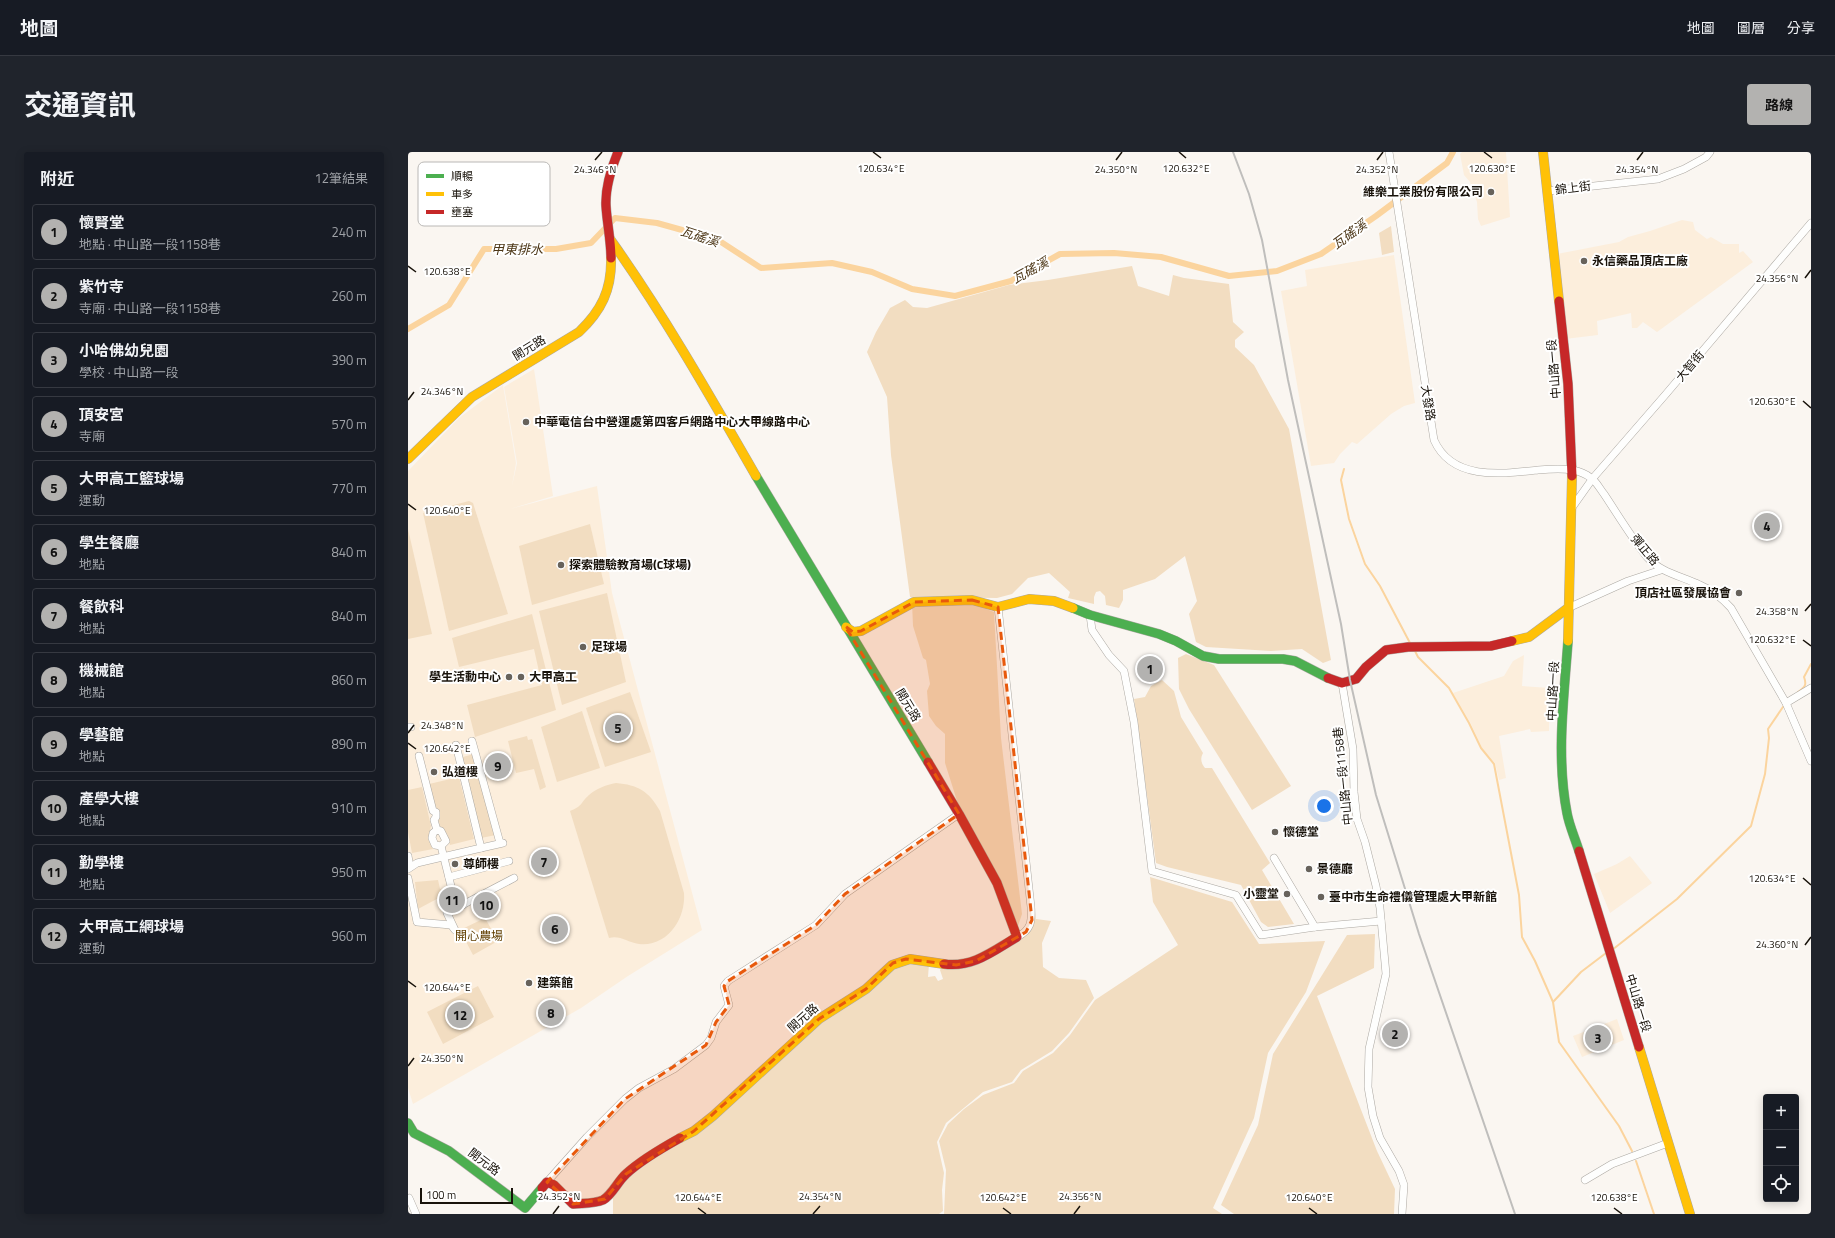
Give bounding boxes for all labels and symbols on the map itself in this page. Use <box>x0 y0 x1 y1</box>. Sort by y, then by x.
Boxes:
text: 120.634°E <box>858 161 905 176</box>
text: 120.632°E <box>1163 161 1210 176</box>
text: 120.630°E <box>1469 161 1516 176</box>
legend <box>418 162 550 226</box>
text: 24.346°N <box>574 162 616 177</box>
text: 24.350°N <box>1095 162 1137 177</box>
text: 24.352°N <box>1356 162 1398 177</box>
text: 24.354°N <box>1616 162 1658 177</box>
text: 順暢 <box>451 168 473 184</box>
street label: 錦上街 <box>1554 176 1592 199</box>
place label: 維樂工業股份有限公司 <box>1363 182 1483 201</box>
text: 車多 <box>451 186 473 202</box>
marker: 維樂工業股份有限公司 <box>1486 187 1496 197</box>
text: 壅塞 <box>451 204 473 220</box>
water label: 瓦磘溪 <box>1327 213 1372 254</box>
water label: 瓦磘溪 <box>678 220 724 252</box>
water label: 甲東排水 <box>491 239 544 259</box>
water label: 瓦磘溪 <box>1008 251 1054 288</box>
place label: 永信藥品頂店工廠 <box>1592 251 1688 270</box>
marker: 永信藥品頂店工廠 <box>1579 256 1589 266</box>
text: 120.638°E <box>424 264 471 279</box>
text: 24.356°N <box>1756 271 1798 286</box>
street label: 開元路 <box>508 330 549 365</box>
street label: 中山路一段 <box>1541 338 1566 400</box>
street label: 大智街 <box>1671 346 1708 386</box>
text: 24.346°N <box>421 384 463 399</box>
street label: 大發路 <box>1416 384 1441 422</box>
text: 120.630°E <box>1749 394 1796 409</box>
place label: 中華電信台中營運處第四客戶網路中心大甲線路中心 <box>534 412 810 431</box>
marker: 中華電信台中營運處第四客戶網路中心大甲線路中心 <box>521 417 531 427</box>
text: 120.640°E <box>424 503 471 518</box>
pin: 4 <box>1754 511 1780 541</box>
street label: 彈正路 <box>1627 530 1664 570</box>
place label: 探索體驗教育場(C球場) <box>569 555 691 574</box>
marker: 探索體驗教育場(C球場) <box>556 560 566 570</box>
place label: 頂店社區發展協會 <box>1635 583 1731 602</box>
marker: 頂店社區發展協會 <box>1734 588 1744 598</box>
text: 24.358°N <box>1756 604 1798 619</box>
text: 120.632°E <box>1749 632 1796 647</box>
place label: 足球場 <box>591 637 627 656</box>
marker: 足球場 <box>578 642 588 652</box>
pin: 1 <box>1137 654 1163 684</box>
street label: 中山路一段 <box>1541 661 1564 721</box>
place label: 學生活動中心 <box>429 667 501 686</box>
place label: 大甲高工 <box>529 667 577 686</box>
marker: 學生活動中心 <box>504 672 514 682</box>
marker: 大甲高工 <box>516 672 526 682</box>
street label: 開元路 <box>891 684 926 725</box>
pin: 5 <box>605 713 631 743</box>
text: 24.348°N <box>421 718 463 733</box>
street label: 中山路一段1158巷 <box>1328 726 1357 826</box>
text: 120.642°E <box>424 741 471 756</box>
pin: 9 <box>485 751 511 781</box>
place label: 弘道樓 <box>442 762 478 781</box>
marker: 弘道樓 <box>429 767 439 777</box>
your location <box>1314 796 1334 816</box>
place label: 懷德堂 <box>1283 822 1319 841</box>
marker: 懷德堂 <box>1270 827 1280 837</box>
pin: 7 <box>531 847 557 877</box>
place label: 尊師樓 <box>463 854 499 873</box>
marker: 尊師樓 <box>450 859 460 869</box>
place label: 景德廳 <box>1317 859 1353 878</box>
marker: 景德廳 <box>1304 864 1314 874</box>
text: 120.634°E <box>1749 871 1796 886</box>
place label: 小靈堂 <box>1243 884 1279 903</box>
pin: 11 <box>439 885 465 915</box>
place label: 臺中市生命禮儀管理處大甲新館 <box>1329 887 1497 906</box>
marker: 小靈堂 <box>1282 889 1292 899</box>
pin: 10 <box>473 890 499 920</box>
marker: 臺中市生命禮儀管理處大甲新館 <box>1316 892 1326 902</box>
pin: 6 <box>542 914 568 944</box>
park label: 開心農場 <box>455 926 503 945</box>
text: 24.360°N <box>1756 937 1798 952</box>
street label: 中山路一段 <box>1621 971 1656 1034</box>
place label: 建築館 <box>537 973 573 992</box>
marker: 建築館 <box>524 978 534 988</box>
text: 120.644°E <box>424 980 471 995</box>
pin: 8 <box>538 998 564 1028</box>
street label: 開元路 <box>783 999 822 1037</box>
pin: 12 <box>447 1000 473 1030</box>
pin: 2 <box>1382 1019 1408 1049</box>
pin: 3 <box>1585 1023 1611 1053</box>
text: 24.350°N <box>421 1051 463 1066</box>
street label: 開元路 <box>464 1143 504 1180</box>
scale bar <box>420 1186 513 1205</box>
text: 24.352°N <box>538 1189 580 1204</box>
text: 24.354°N <box>799 1189 841 1204</box>
text: 24.356°N <box>1059 1189 1101 1204</box>
text: 120.644°E <box>675 1190 722 1205</box>
text: 120.642°E <box>980 1190 1027 1205</box>
text: 120.640°E <box>1286 1190 1333 1205</box>
text: 120.638°E <box>1591 1190 1638 1205</box>

